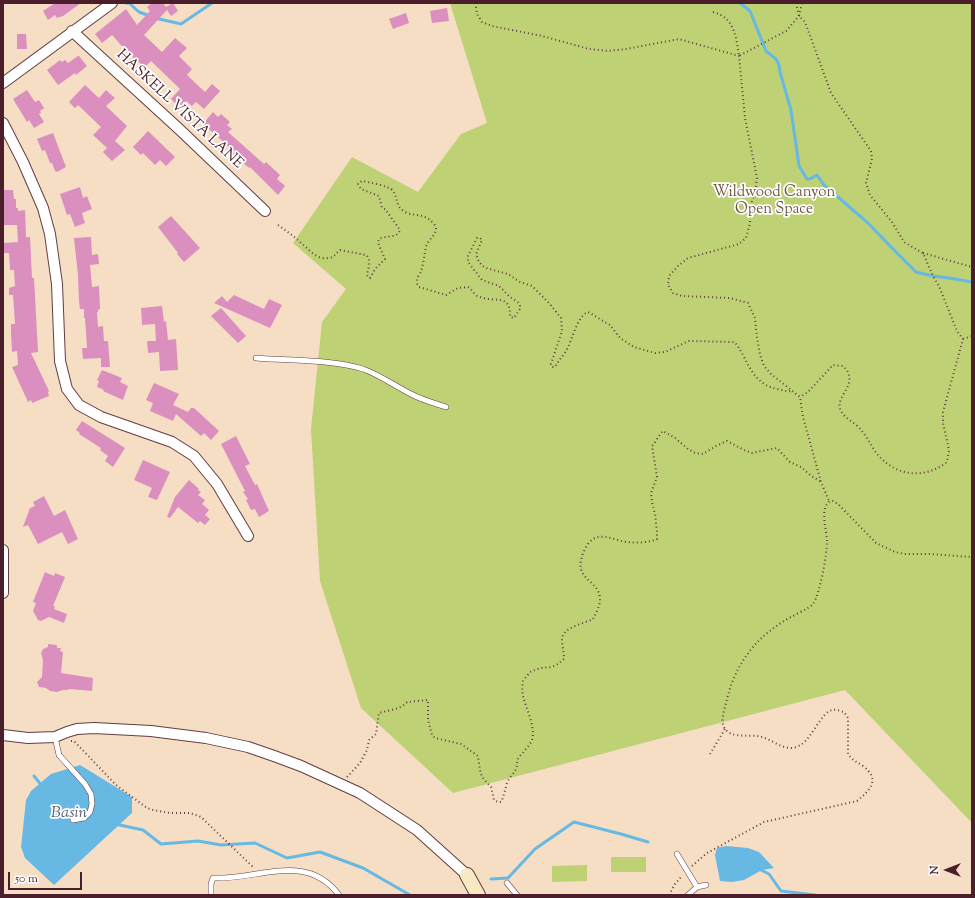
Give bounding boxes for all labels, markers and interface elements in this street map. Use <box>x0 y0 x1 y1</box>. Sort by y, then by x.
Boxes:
street label: HASKELL VISTA LANE <box>112 47 246 173</box>
park label: Wildwood Canyon Open Space <box>713 184 835 219</box>
water label: Basin <box>51 804 87 824</box>
north arrow <box>927 850 967 890</box>
scale bar <box>10 864 84 890</box>
text: N <box>927 866 943 874</box>
text: 50 m <box>15 870 38 888</box>

